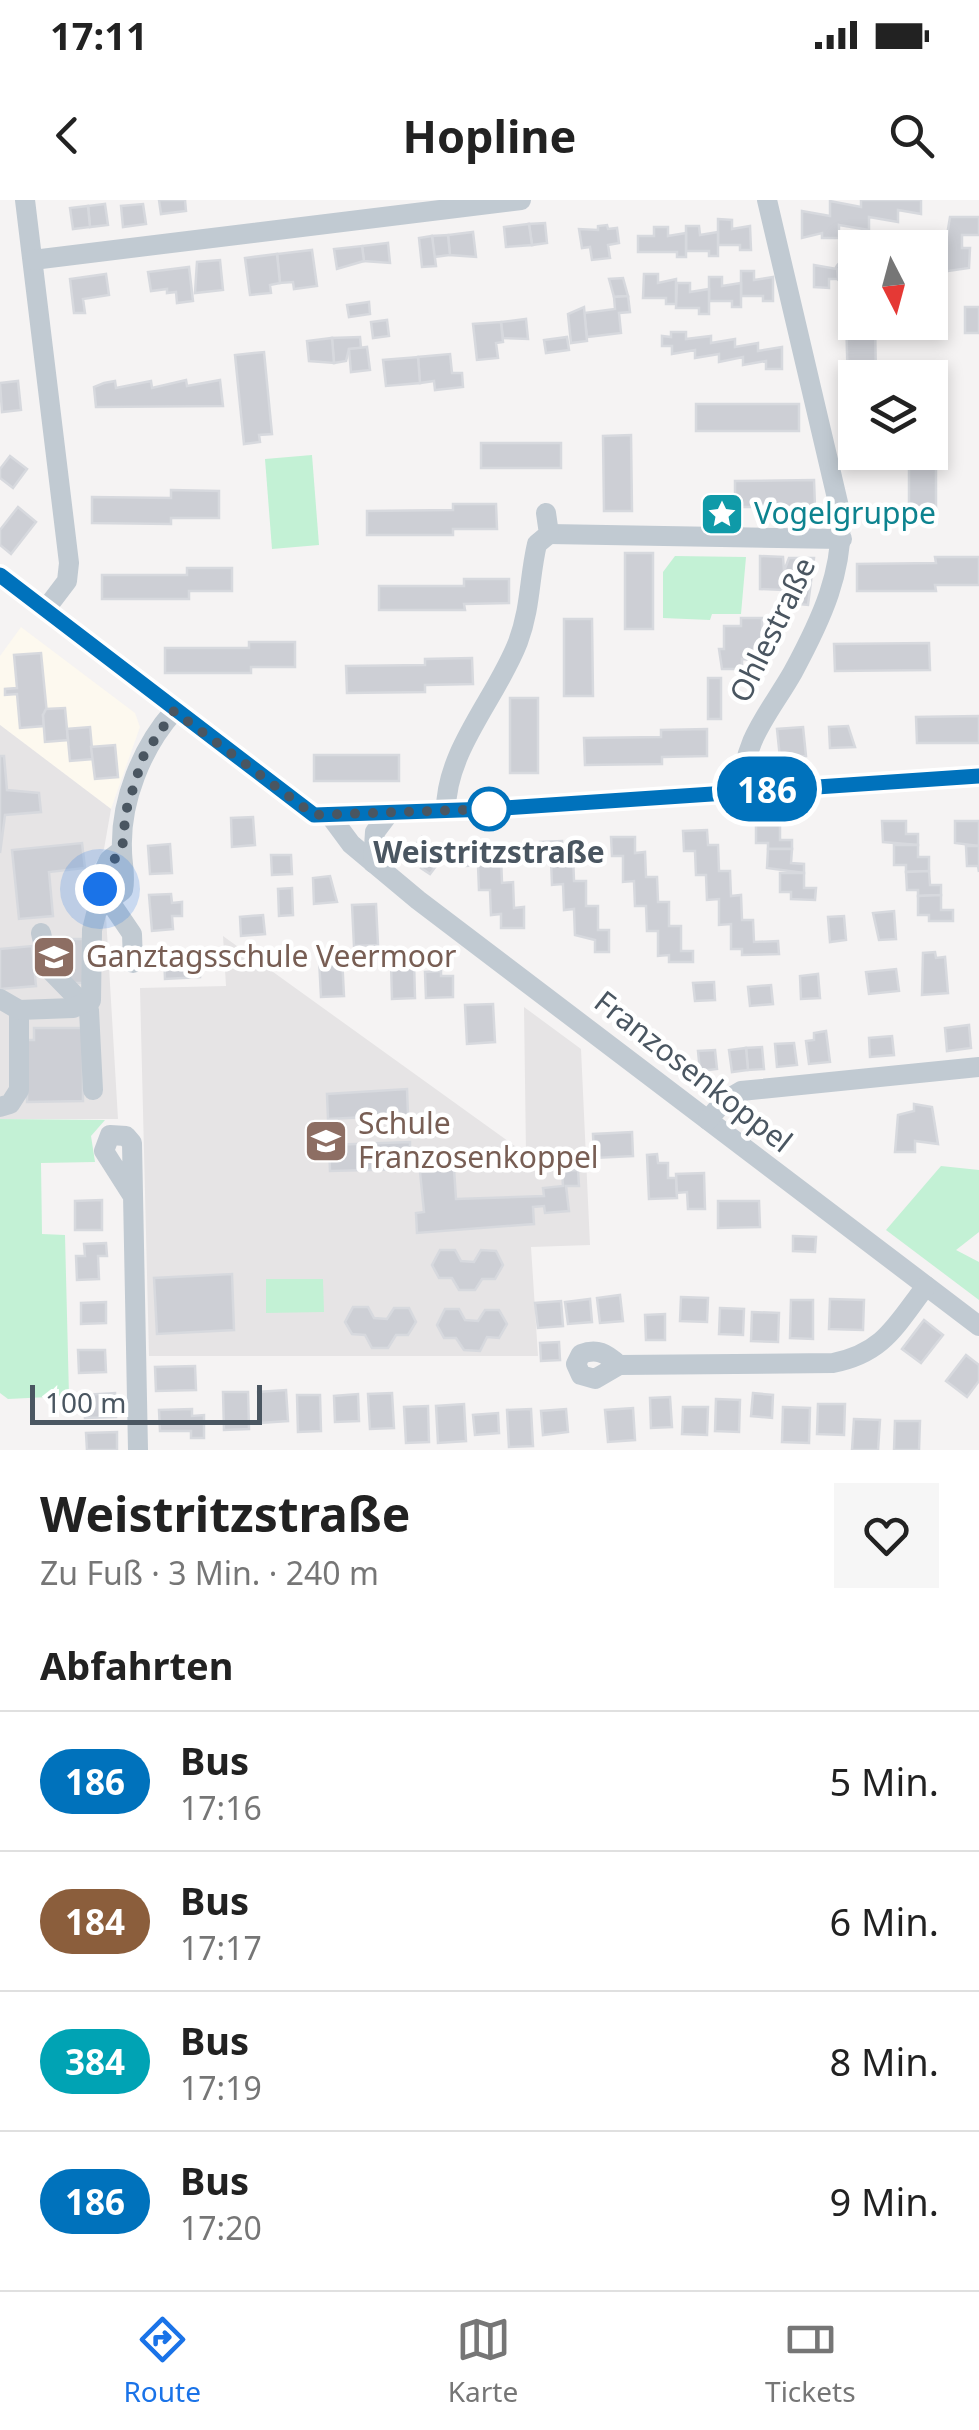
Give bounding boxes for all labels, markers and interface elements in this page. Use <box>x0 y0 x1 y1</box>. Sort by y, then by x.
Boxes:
text: 17:11 <box>50 9 148 61</box>
text: Hopline <box>403 105 576 166</box>
icon: back <box>40 108 95 163</box>
icon: search <box>884 108 939 163</box>
north arrow <box>838 230 948 340</box>
map controls <box>838 230 948 470</box>
button: layers <box>838 360 948 470</box>
place icon: Vogelgruppe <box>699 491 745 537</box>
place label: Vogelgruppe <box>754 492 936 533</box>
street label: Ohlestraße <box>719 550 824 709</box>
line badge: 186 <box>710 756 824 822</box>
text: 186 <box>737 766 797 813</box>
marker: Weistritzstraße <box>468 788 510 830</box>
place label: Weistritzstraße <box>373 831 605 872</box>
your location <box>75 864 125 914</box>
school or university icon: Ganztagsschule Veermoor <box>31 934 77 980</box>
place label: Ganztagsschule Veermoor <box>86 935 456 976</box>
street label: Franzosenkoppel <box>587 981 801 1161</box>
place label: Schule Franzosenkoppel <box>358 1102 599 1177</box>
school or university icon: Schule Franzosenkoppel <box>303 1118 349 1164</box>
scale bar <box>30 1380 262 1424</box>
text: 100 m <box>45 1383 127 1421</box>
text: Weistritzstraße <box>40 1481 410 1546</box>
button: heart <box>834 1483 939 1588</box>
text: Zu Fuß · 3 Min. · 240 m <box>40 1551 379 1594</box>
text: Abfahrten <box>40 1639 233 1691</box>
text: Bus <box>180 1734 249 1786</box>
text: 5 Min. <box>829 1755 939 1807</box>
text: 186 <box>65 1758 125 1805</box>
text: 17:16 <box>180 1786 262 1829</box>
text: Bus <box>180 1874 249 1926</box>
text: 6 Min. <box>829 1895 939 1947</box>
text: 184 <box>65 1898 125 1945</box>
text: 17:17 <box>180 1926 262 1969</box>
text: Bus <box>180 2014 249 2066</box>
text: 8 Min. <box>829 2035 939 2087</box>
text: 384 <box>65 2038 125 2085</box>
text: 17:19 <box>180 2066 262 2109</box>
text: Bus <box>180 2154 249 2206</box>
text: 9 Min. <box>829 2175 939 2227</box>
text: 186 <box>65 2178 125 2225</box>
text: 17:20 <box>180 2206 262 2249</box>
tab: Route <box>123 2312 201 2410</box>
tab: Karte <box>448 2312 518 2410</box>
tab: Tickets <box>765 2312 856 2410</box>

